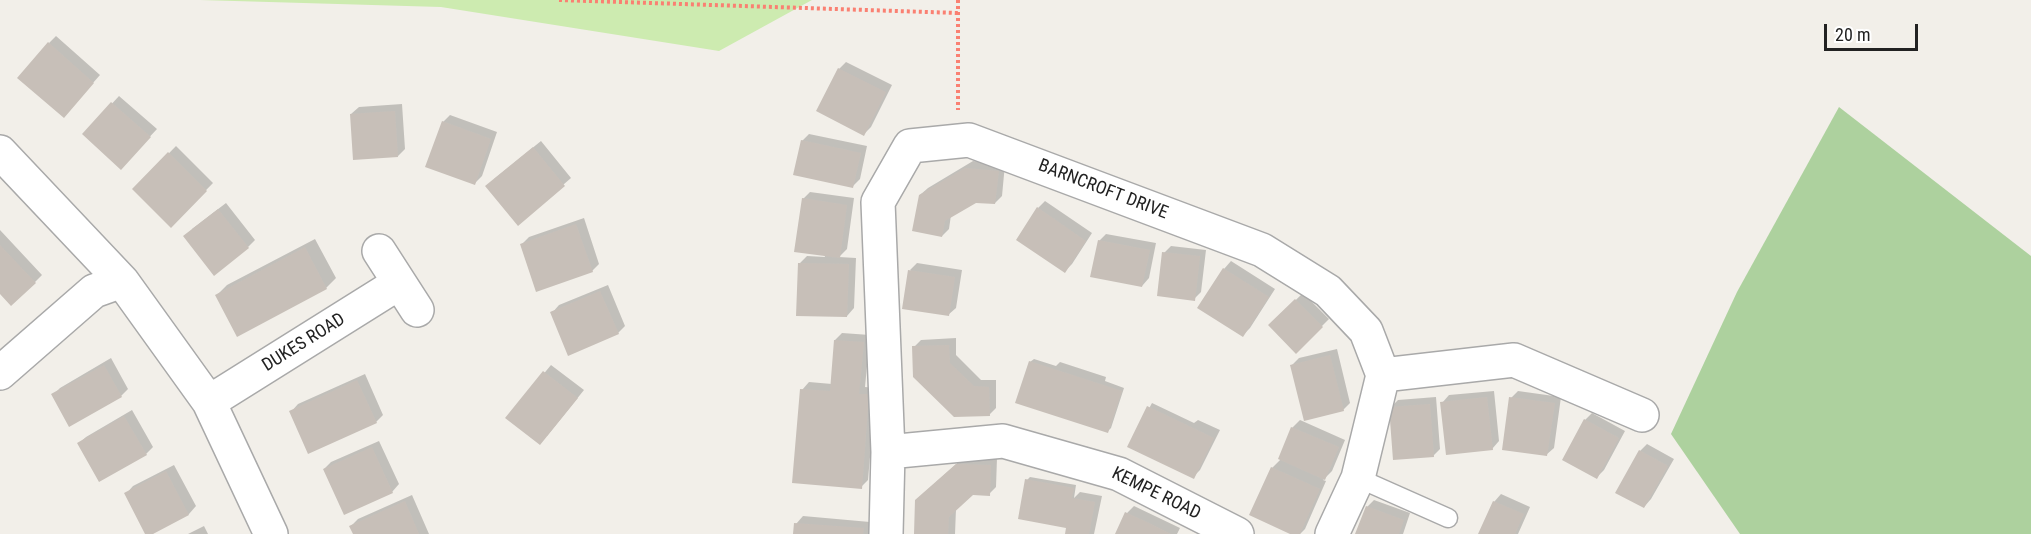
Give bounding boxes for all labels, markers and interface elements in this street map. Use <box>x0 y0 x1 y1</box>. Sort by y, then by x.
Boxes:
scale bar <box>1827 12 1922 50</box>
text: 20 m <box>1835 24 1870 45</box>
street label: BARNCROFT DRIVE <box>1035 155 1171 225</box>
street label: DUKES ROAD <box>259 309 349 377</box>
street label: KEMPE ROAD <box>1108 463 1204 525</box>

